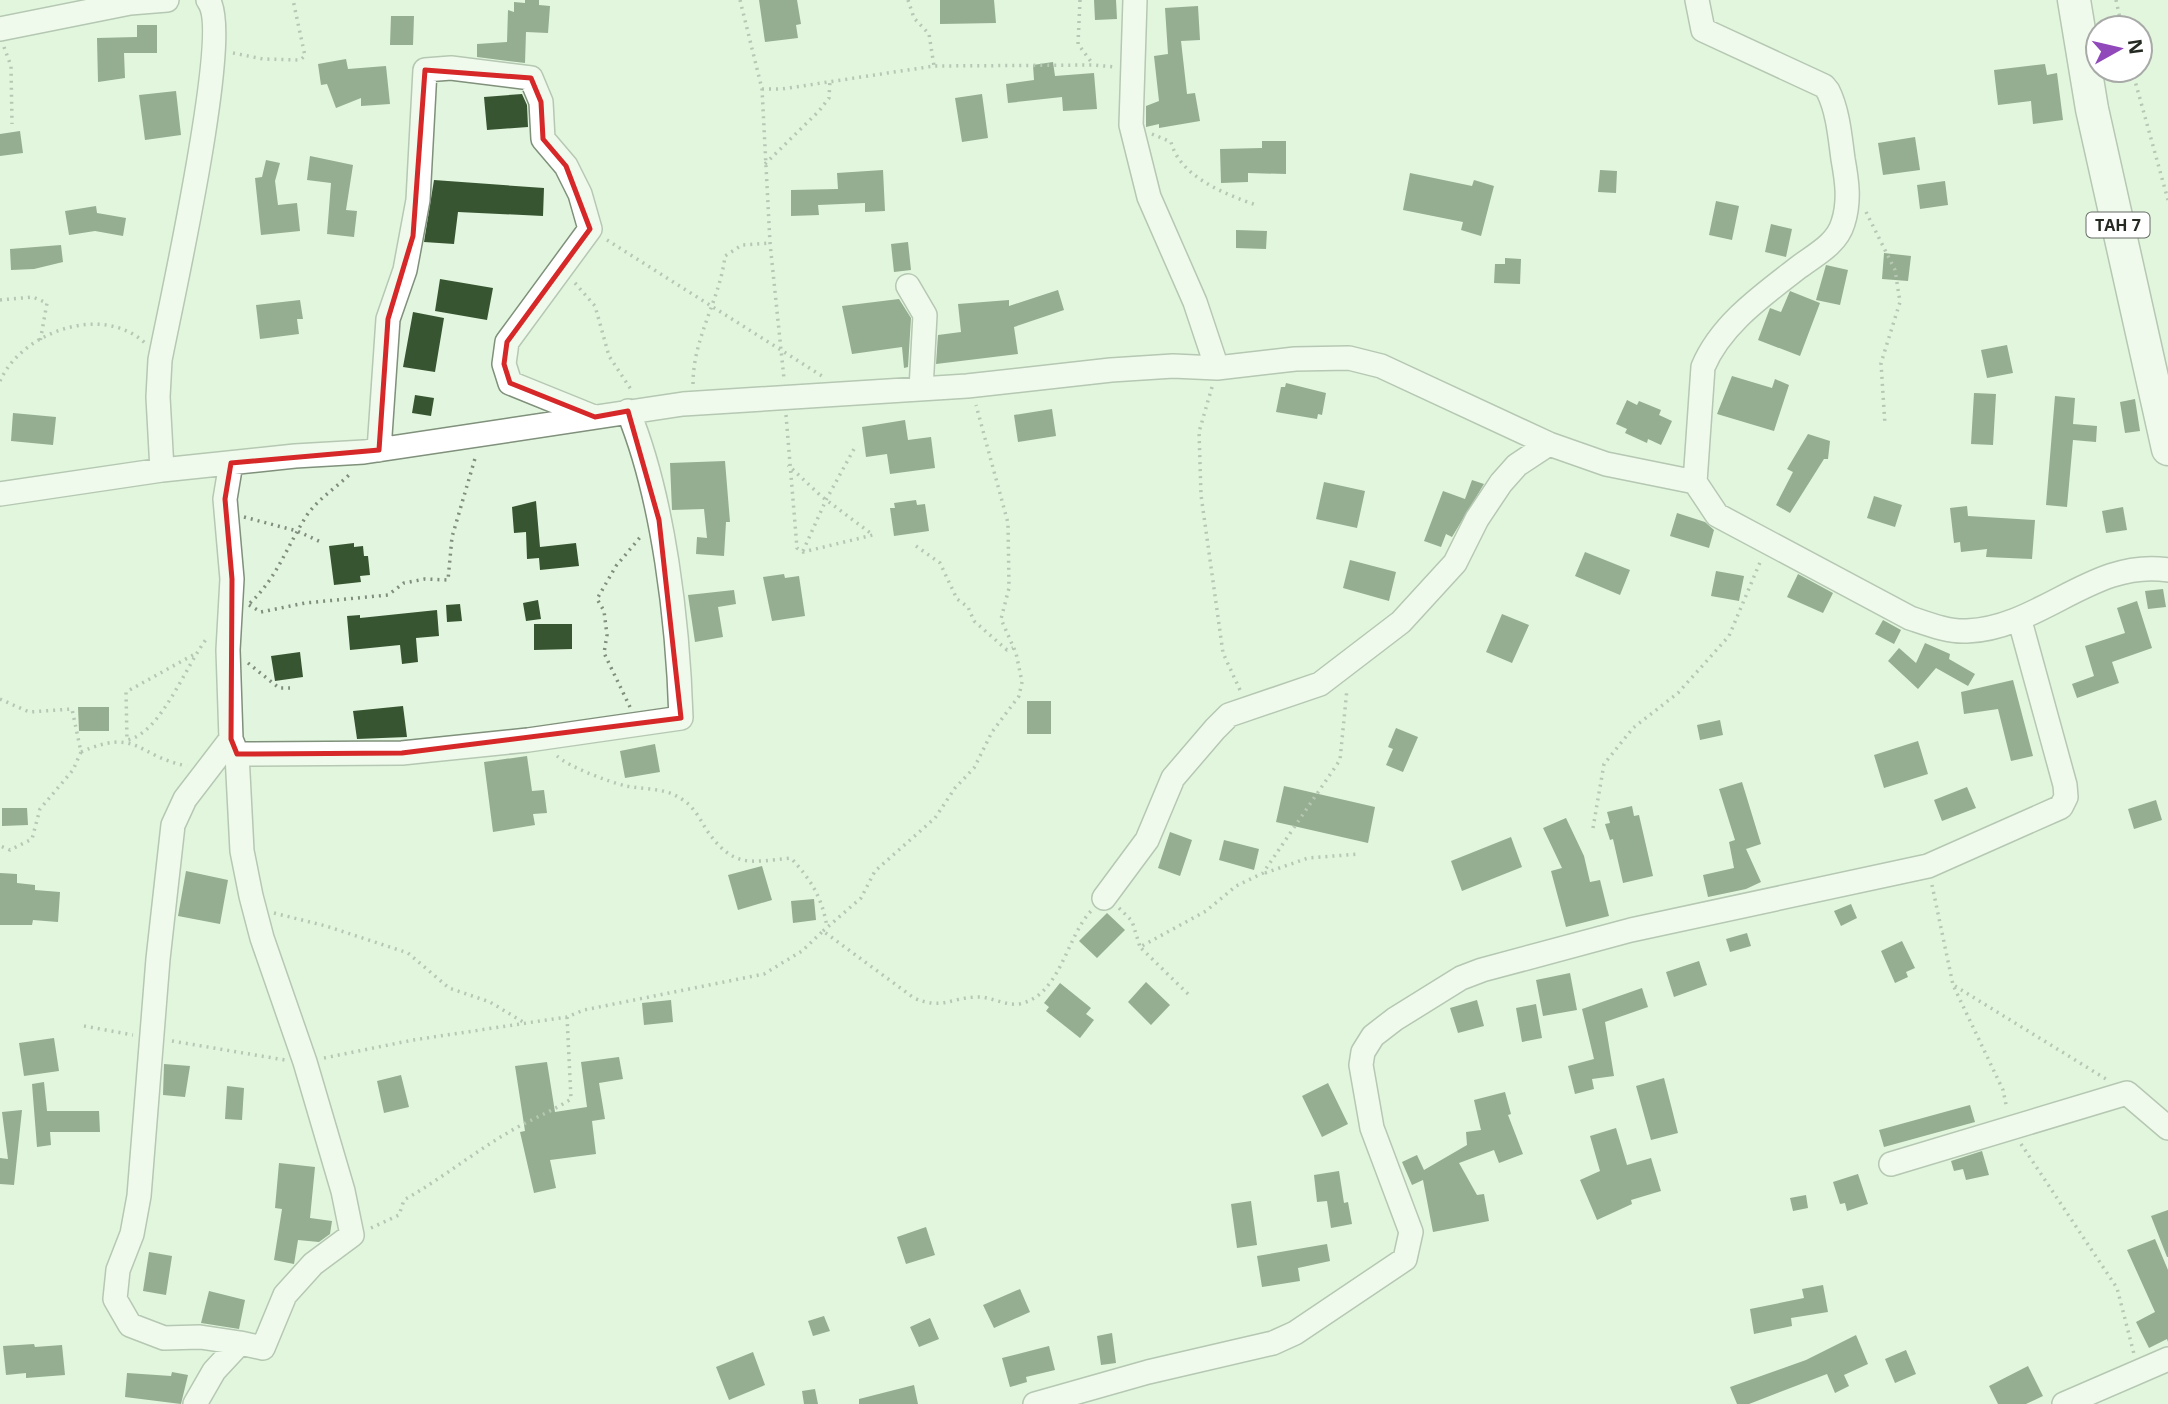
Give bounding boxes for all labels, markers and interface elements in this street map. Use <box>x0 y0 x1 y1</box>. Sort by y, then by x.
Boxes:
north arrow <box>2084 14 2154 84</box>
text: N <box>2122 37 2150 56</box>
road number: TAH 7 <box>2086 213 2150 238</box>

